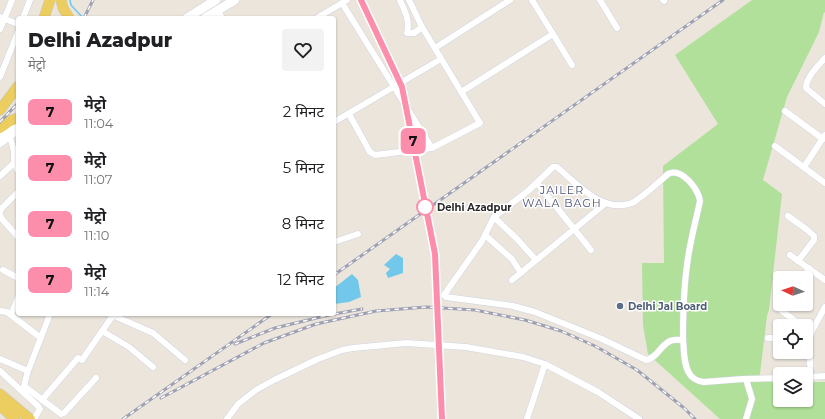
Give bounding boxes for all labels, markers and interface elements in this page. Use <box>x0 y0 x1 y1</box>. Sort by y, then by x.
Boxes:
text: Delhi Azadpur <box>28 29 172 52</box>
button: heart <box>282 29 324 71</box>
text: मेट्रो <box>28 56 46 72</box>
text: मेट्रो <box>84 94 106 113</box>
text: 2 मिनट <box>283 102 324 121</box>
text: 7 <box>46 103 54 121</box>
text: 11:04 <box>84 115 113 131</box>
line badge: 7 <box>400 128 426 154</box>
text: 7 <box>409 132 417 150</box>
text: मेट्रो <box>84 150 106 169</box>
text: 5 मिनट <box>283 158 324 177</box>
text: 7 <box>46 159 54 177</box>
text: 11:07 <box>84 171 112 187</box>
district label: JAILER WALA BAGH <box>522 183 602 210</box>
marker: Delhi Azadpur <box>416 198 434 216</box>
place label: Delhi Azadpur <box>437 201 512 214</box>
text: मेट्रो <box>84 206 106 225</box>
text: 8 मिनट <box>282 214 324 233</box>
text: 7 <box>46 215 54 233</box>
text: 11:10 <box>84 227 109 243</box>
text: मेट्रो <box>84 262 106 281</box>
text: 12 मिनट <box>277 270 324 289</box>
text: 7 <box>46 271 54 289</box>
north arrow <box>773 271 813 311</box>
map controls <box>773 271 813 407</box>
text: 11:14 <box>84 283 109 299</box>
place label: Delhi Jal Board <box>628 300 707 313</box>
marker: Delhi Jal Board <box>615 301 625 311</box>
button: locate <box>773 319 813 359</box>
button: layers <box>773 367 813 407</box>

